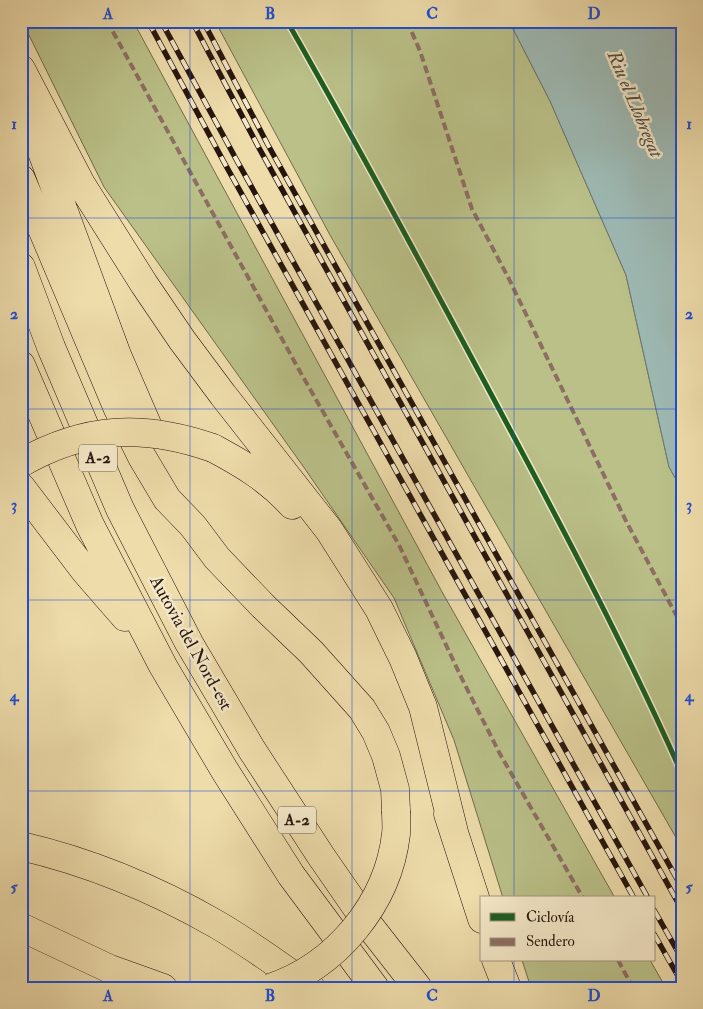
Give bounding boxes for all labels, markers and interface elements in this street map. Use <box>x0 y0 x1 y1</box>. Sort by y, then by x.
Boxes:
text: A <box>102 4 114 24</box>
text: B <box>265 4 275 24</box>
text: C <box>426 4 438 24</box>
text: D <box>587 4 601 24</box>
water label: Riu el Llobregat <box>601 46 669 163</box>
text: 1 <box>11 114 17 134</box>
text: 1 <box>686 114 692 134</box>
text: 2 <box>10 304 18 324</box>
text: 2 <box>685 304 693 324</box>
road number: A-2 <box>79 444 117 472</box>
text: 3 <box>11 495 17 515</box>
text: 3 <box>686 495 692 515</box>
street label: Autovia del Nord-est <box>144 571 238 714</box>
text: 4 <box>9 686 20 706</box>
text: 4 <box>684 686 695 706</box>
road number: A-2 <box>278 806 316 834</box>
text: 5 <box>10 877 18 897</box>
text: 5 <box>685 877 693 897</box>
legend <box>480 896 656 962</box>
text: Ciclovía <box>526 908 575 927</box>
text: Sendero <box>526 932 575 951</box>
text: A <box>102 986 114 1006</box>
text: B <box>265 986 275 1006</box>
text: C <box>426 986 438 1006</box>
text: D <box>587 986 601 1006</box>

